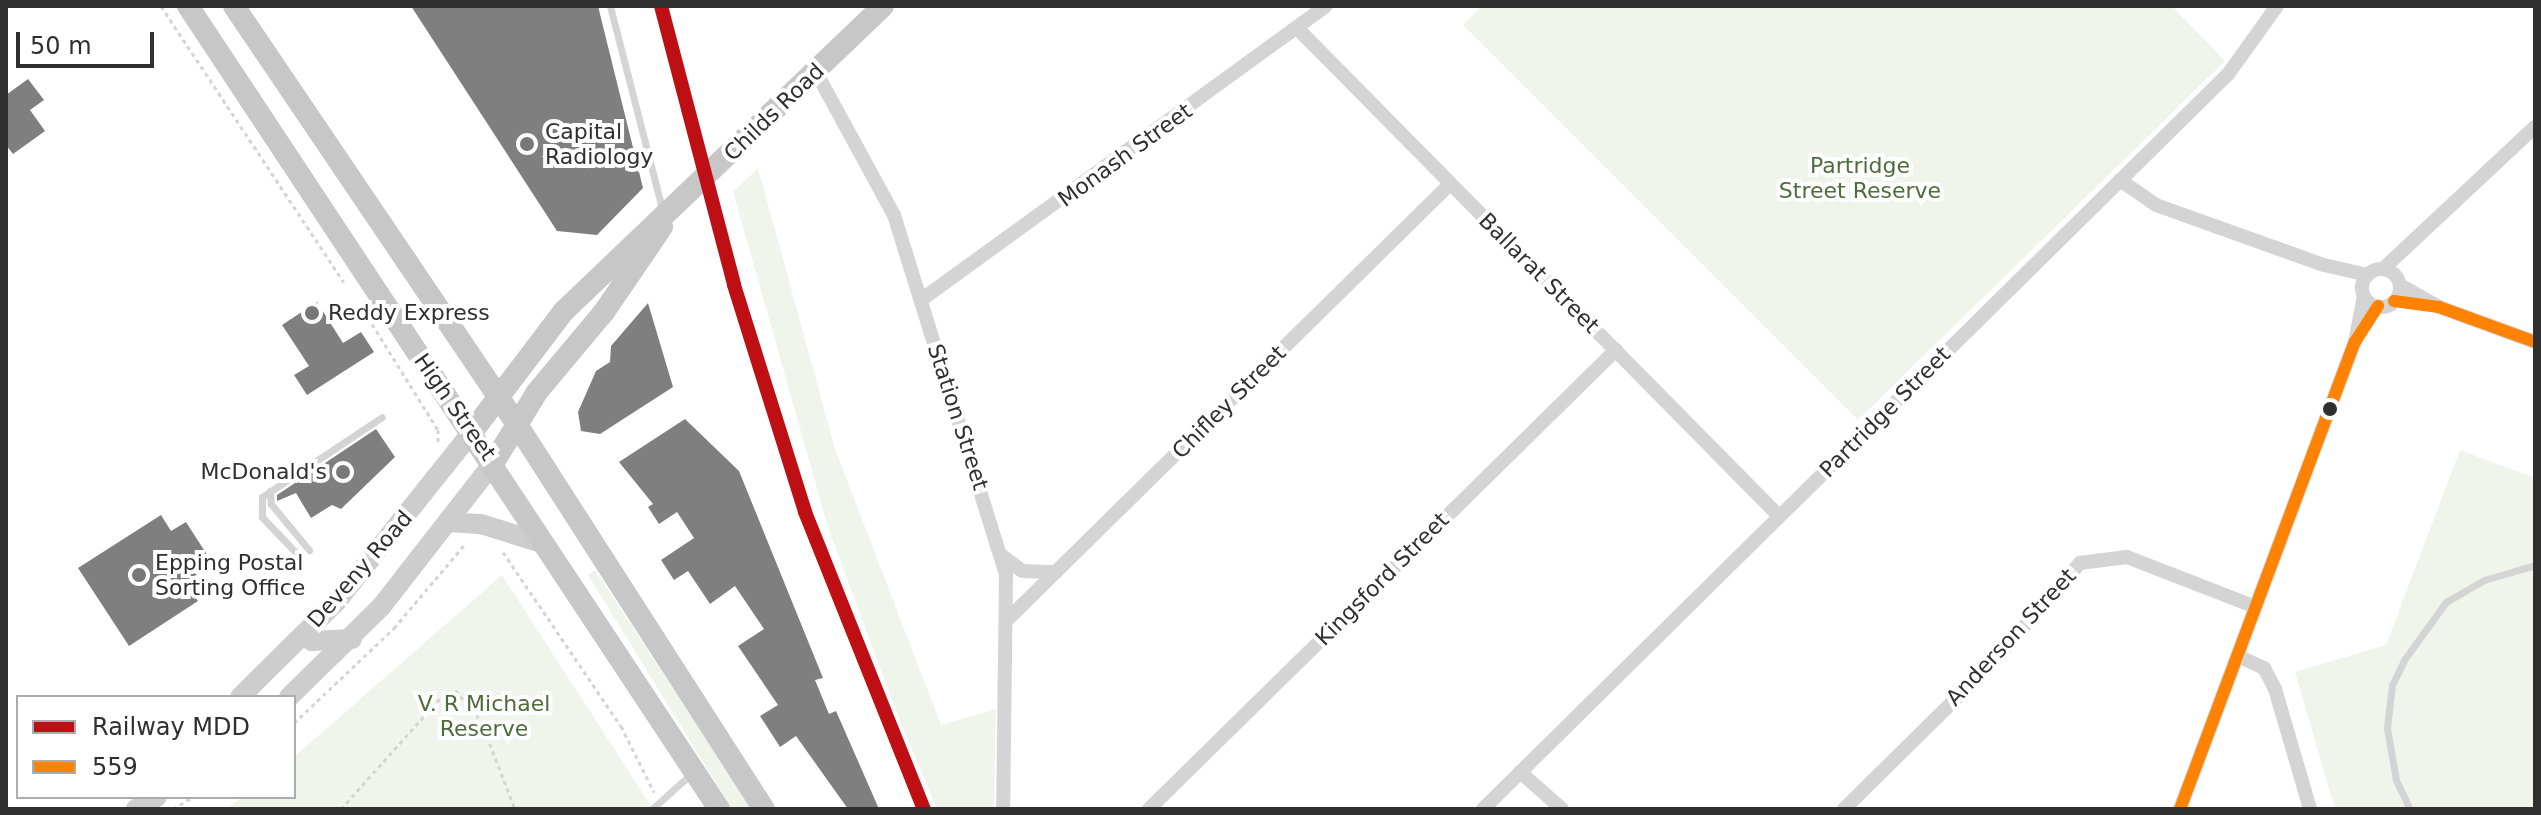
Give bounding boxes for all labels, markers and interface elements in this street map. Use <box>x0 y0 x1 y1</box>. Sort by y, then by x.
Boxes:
scale bar <box>20 16 158 66</box>
text: 50 m <box>30 32 92 60</box>
street label: Childs Road <box>718 58 830 166</box>
street label: Monash Street <box>1053 98 1197 212</box>
place label: Capital Radiology <box>545 118 653 170</box>
marker: Capital Radiology <box>516 133 538 155</box>
park label: Partridge Street Reserve <box>1779 152 1941 204</box>
street label: Ballarat Street <box>1473 207 1605 339</box>
place label: Reddy Express <box>328 300 490 326</box>
marker: Reddy Express <box>303 304 321 322</box>
street label: Chifley Street <box>1167 340 1291 464</box>
street label: Station Street <box>922 341 994 493</box>
street label: Partridge Street <box>1814 341 1956 483</box>
street label: High Street <box>409 348 501 466</box>
unlabelled marker <box>2322 401 2338 417</box>
place label: McDonald's <box>201 459 327 485</box>
marker: McDonald's <box>334 463 352 481</box>
street label: Deveny Road <box>302 505 418 633</box>
street label: Kingsford Street <box>1310 507 1454 651</box>
place label: Epping Postal Sorting Office <box>155 549 305 600</box>
street label: Anderson Street <box>1941 563 2081 711</box>
marker: Epping Postal Sorting Office <box>130 566 148 584</box>
park label: V. R Michael Reserve <box>418 690 550 742</box>
legend <box>16 695 296 799</box>
text: Railway MDD <box>92 713 250 741</box>
text: 559 <box>92 753 138 781</box>

